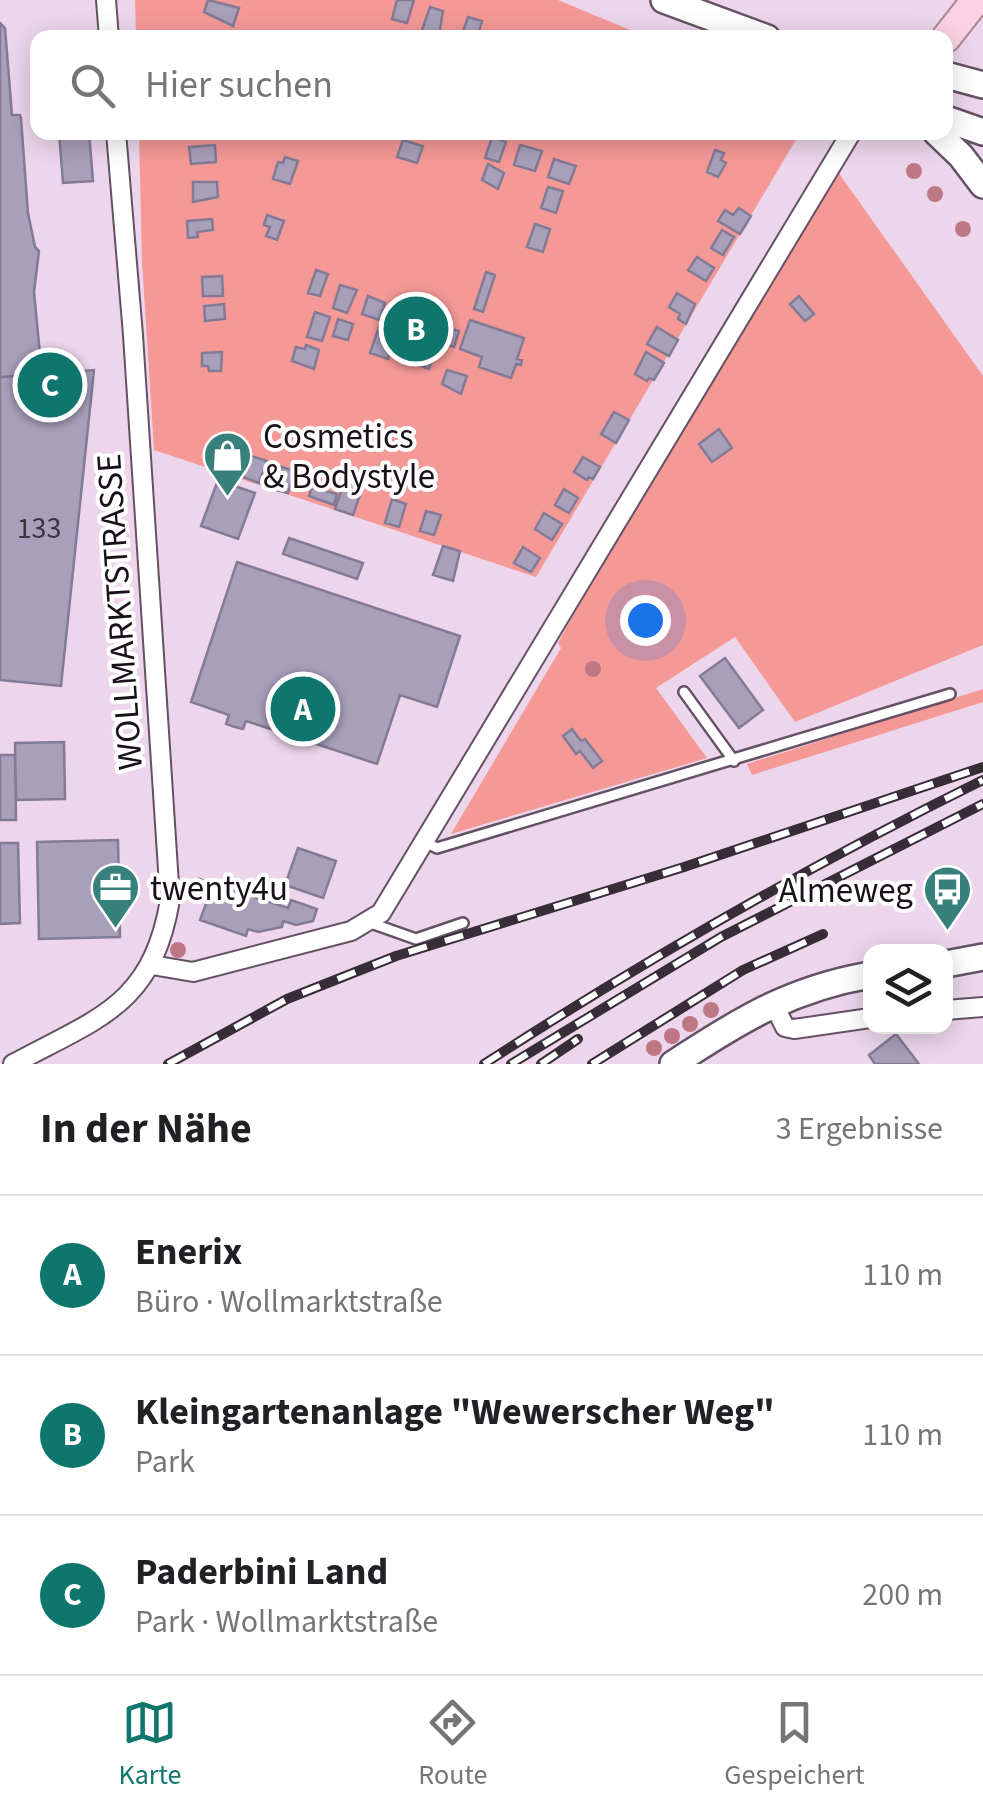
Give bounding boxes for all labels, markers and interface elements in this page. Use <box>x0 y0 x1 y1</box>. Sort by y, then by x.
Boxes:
search box <box>30 30 953 140</box>
icon: search <box>65 58 120 113</box>
text: Hier suchen <box>145 58 333 112</box>
pin: B <box>384 292 448 366</box>
pin: C <box>18 348 82 422</box>
place label: Cosmetics & Bodystyle <box>263 412 435 502</box>
shop icon: Cosmetics & Bodystyle <box>202 430 254 498</box>
street label: WOLLMARKTSTRASSE <box>84 452 156 772</box>
house number: 133 <box>17 507 61 550</box>
your location <box>620 595 671 646</box>
pin: A <box>270 672 336 746</box>
office icon: twenty4u <box>89 862 141 930</box>
place label: twenty4u <box>150 864 288 914</box>
bus stop icon: Almeweg <box>922 864 974 932</box>
place label: Almeweg <box>779 866 913 916</box>
map controls <box>863 944 953 1034</box>
button: layers <box>863 944 953 1034</box>
text: In der Nähe <box>40 1099 252 1159</box>
text: 3 Ergebnisse <box>776 1106 943 1152</box>
text: Enerix <box>135 1225 242 1279</box>
text: A <box>63 1252 82 1298</box>
text: 110 m <box>862 1252 943 1298</box>
text: Büro · Wollmarktstraße <box>135 1279 443 1325</box>
text: Kleingartenanlage "Wewerscher Weg" <box>135 1385 775 1439</box>
text: B <box>63 1412 82 1458</box>
text: 110 m <box>862 1412 943 1458</box>
text: Park <box>135 1439 195 1485</box>
text: Paderbini Land <box>135 1545 388 1599</box>
text: C <box>63 1572 82 1618</box>
text: 200 m <box>862 1572 943 1618</box>
text: Park · Wollmarktstraße <box>135 1599 438 1645</box>
tab: Karte <box>118 1695 181 1795</box>
tab: Route <box>418 1695 487 1795</box>
tab: Gespeichert <box>724 1695 865 1795</box>

